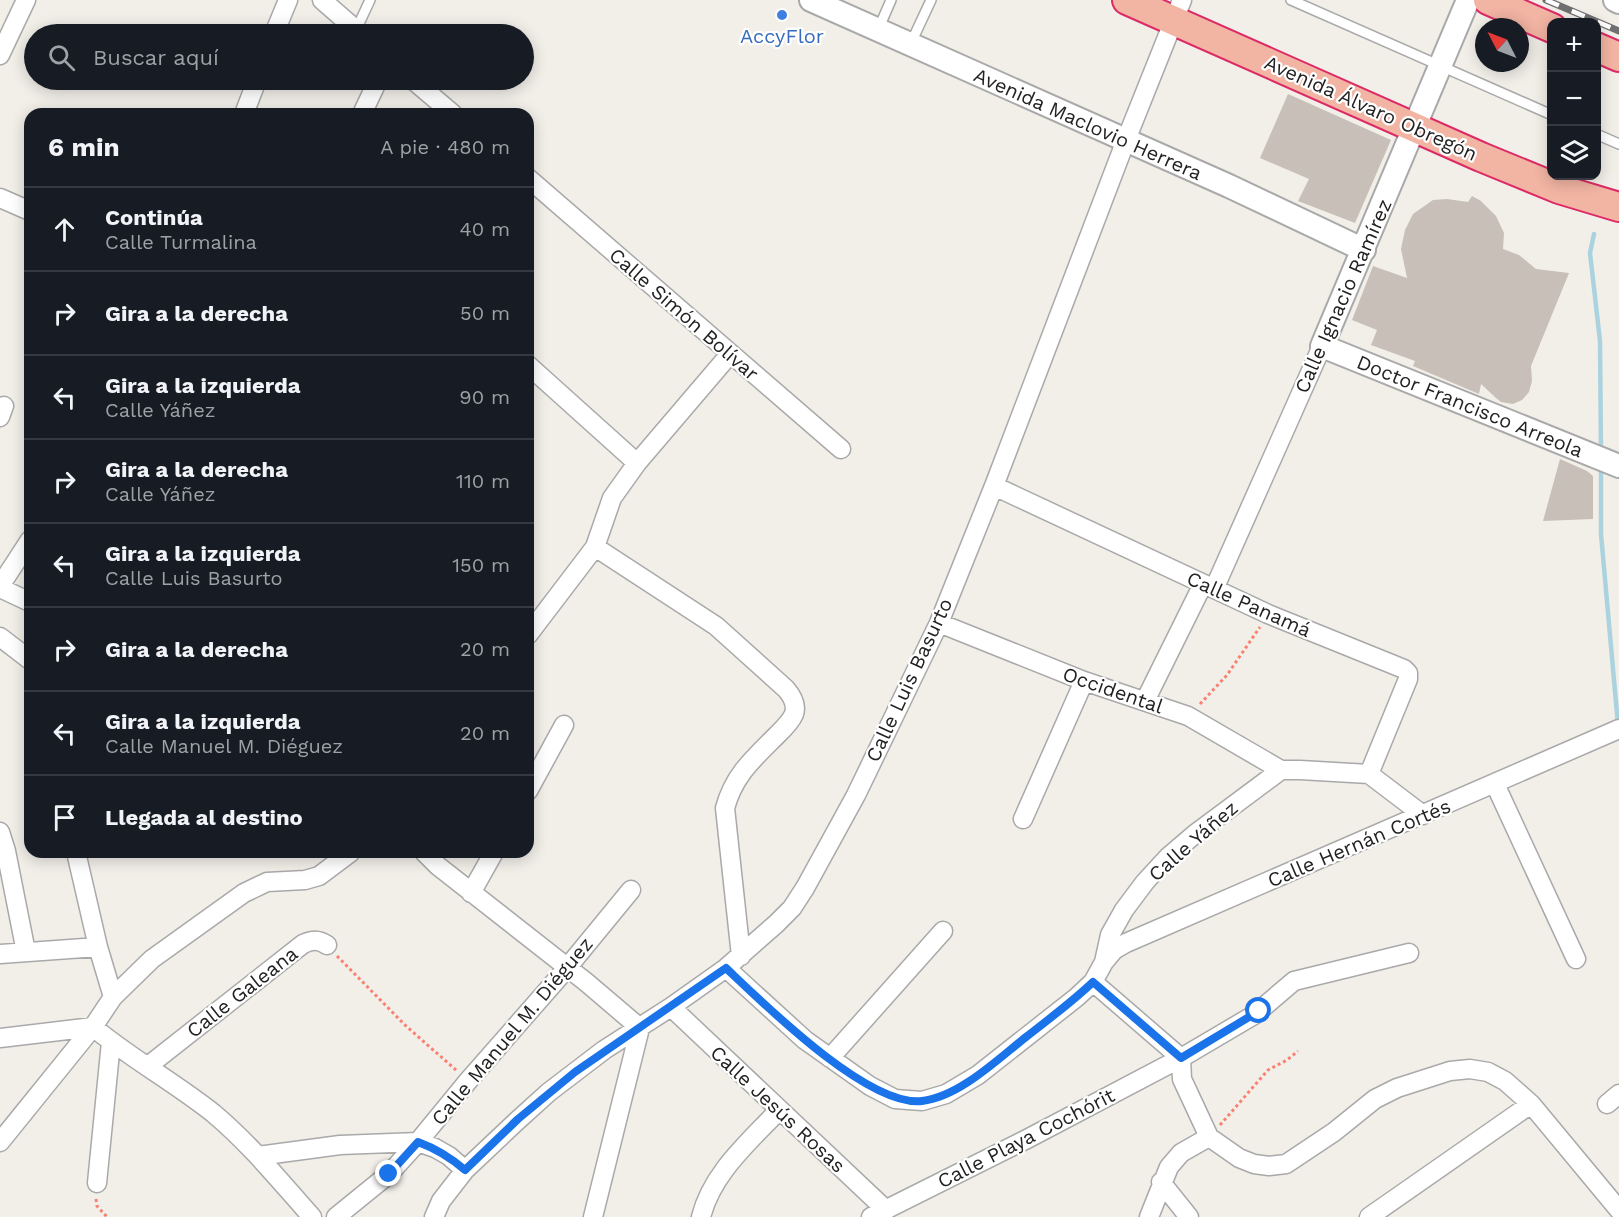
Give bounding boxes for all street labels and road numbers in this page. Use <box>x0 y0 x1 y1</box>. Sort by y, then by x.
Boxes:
street label: Avenida Álvaro Obregón <box>1261 50 1481 166</box>
street label: Avenida Maclovio Herrera <box>970 63 1206 185</box>
street label: Calle Ignacio Ramírez <box>1289 195 1397 397</box>
street label: Calle Simón Bolívar <box>604 243 764 385</box>
street label: Doctor Francisco Arreola <box>1353 350 1587 462</box>
street label: Calle Panamá <box>1183 566 1315 642</box>
street label: Calle Luis Basurto <box>861 594 957 766</box>
street label: Occidental <box>1060 662 1166 718</box>
street label: Calle Hernán Cortés <box>1264 794 1454 892</box>
street label: Calle Yáñez <box>1143 796 1243 886</box>
street label: Calle Manuel M. Diéguez <box>426 932 598 1130</box>
street label: Calle Galeana <box>182 941 302 1043</box>
street label: Calle Jesús Rosas <box>706 1040 850 1178</box>
street label: Calle Playa Cochórit <box>933 1083 1119 1193</box>

